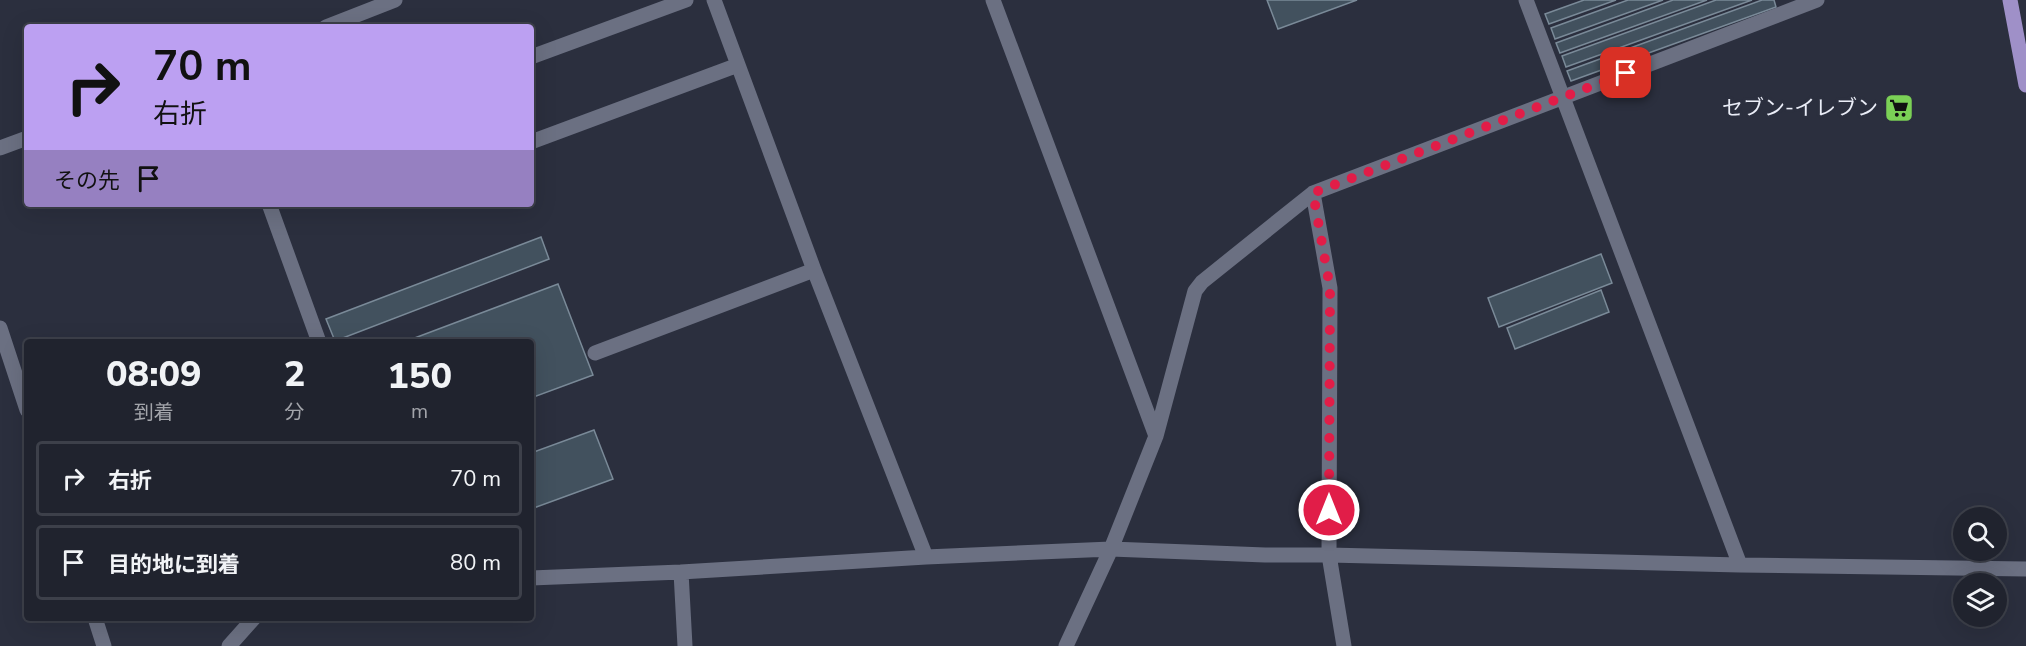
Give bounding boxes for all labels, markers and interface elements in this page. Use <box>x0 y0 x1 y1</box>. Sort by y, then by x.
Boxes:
text: 70 m <box>153 38 252 95</box>
pin <box>1600 47 1651 98</box>
icon: right <box>54 48 132 126</box>
icon: arrive <box>1609 56 1642 89</box>
supermarket icon: セブン-イレブン <box>1883 92 1915 124</box>
place label: セブン-イレブン <box>1722 94 1878 122</box>
text: 右折 <box>153 96 207 133</box>
icon: arrive <box>132 162 165 195</box>
text: その先 <box>54 166 120 196</box>
text: 08:09 <box>106 350 202 399</box>
text: 2 <box>284 350 305 399</box>
text: 150 <box>387 352 452 401</box>
text: m <box>411 398 428 425</box>
text: 到着 <box>134 399 174 426</box>
text: 分 <box>284 399 304 426</box>
icon: right <box>57 462 90 495</box>
text: 70 m <box>450 464 501 494</box>
text: 右折 <box>108 466 152 496</box>
position arrow <box>1297 478 1361 542</box>
map controls <box>1953 507 2007 627</box>
button: search <box>1953 507 2007 561</box>
icon: arrive <box>57 546 90 579</box>
text: 80 m <box>450 548 501 578</box>
text: 目的地に到着 <box>108 550 240 580</box>
button: layers <box>1953 573 2007 627</box>

